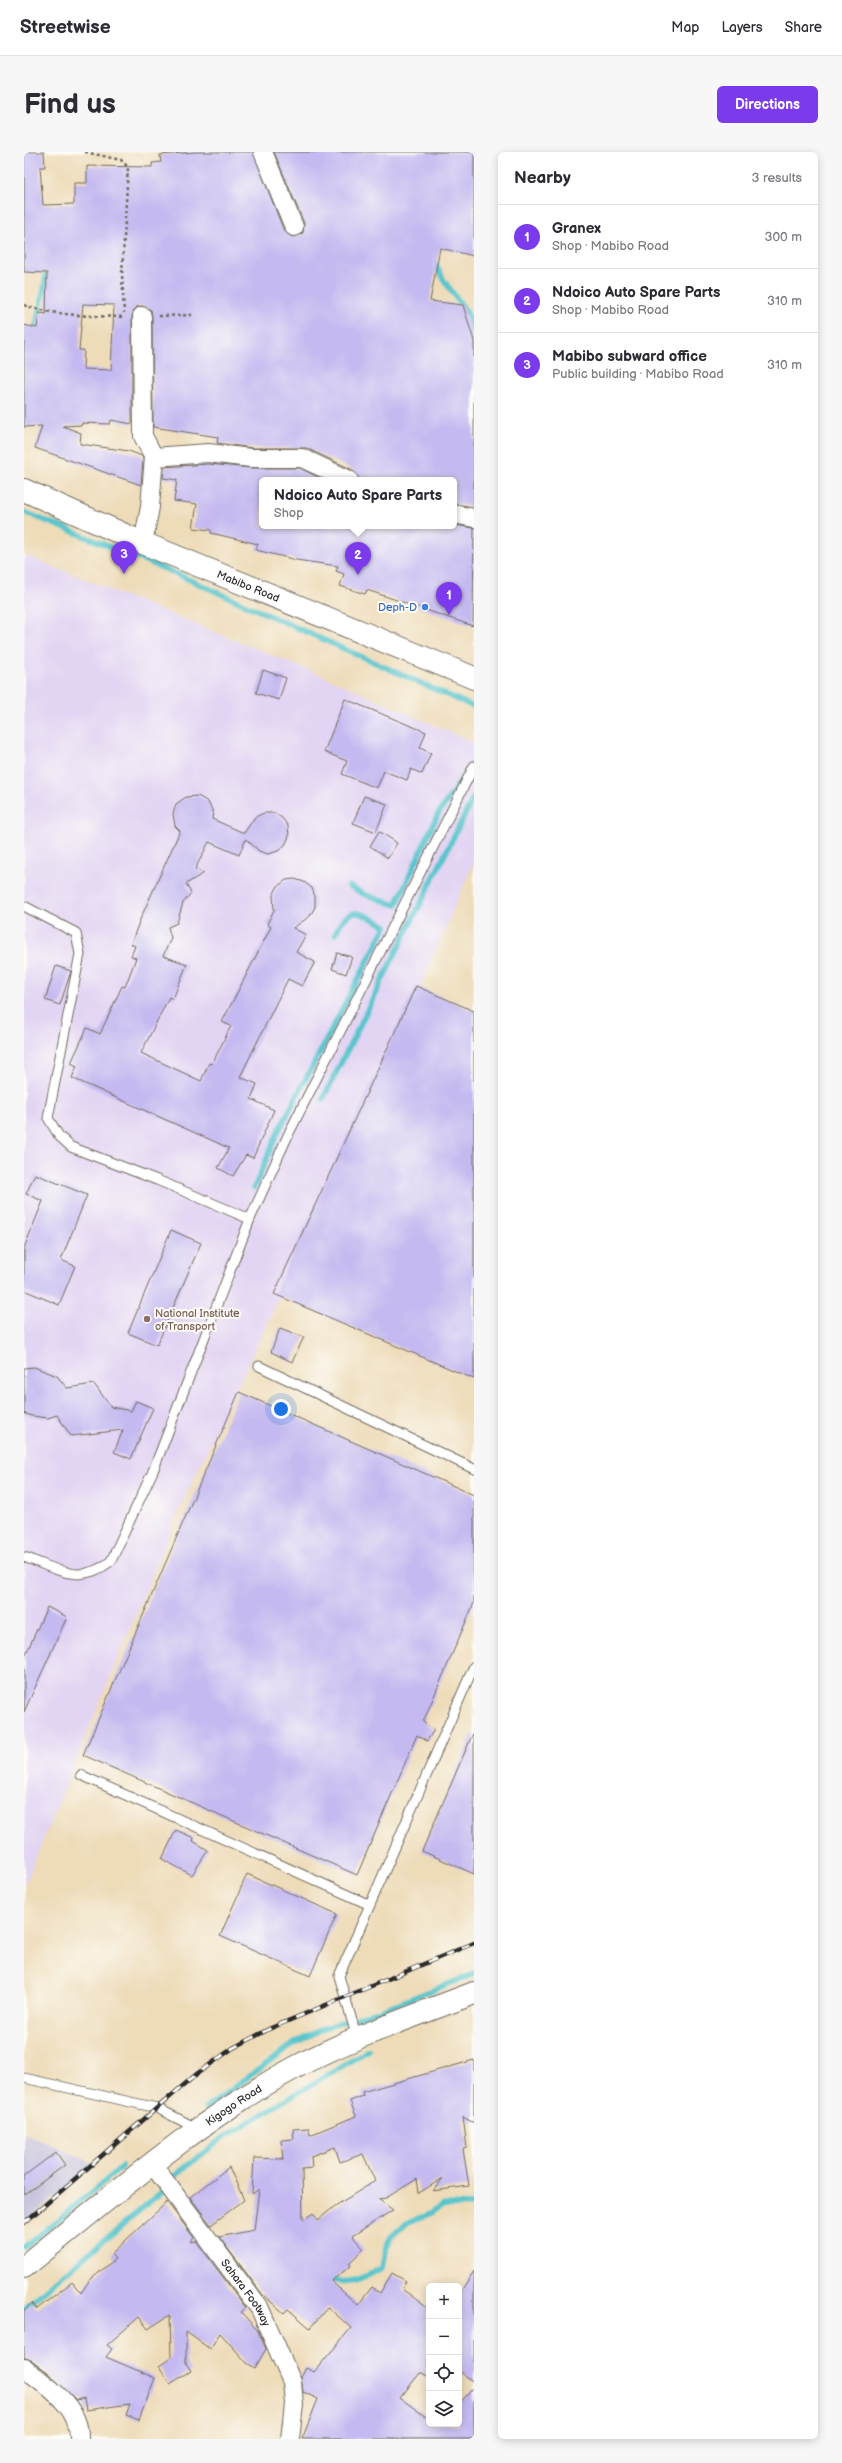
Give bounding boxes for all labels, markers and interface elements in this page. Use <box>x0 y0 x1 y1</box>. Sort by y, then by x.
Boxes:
text: Streetwise <box>20 16 111 39</box>
text: Map <box>671 19 699 36</box>
text: Layers <box>721 19 763 36</box>
text: Share <box>785 19 822 36</box>
button: Directions <box>717 86 818 123</box>
text: Find us <box>24 88 116 121</box>
text: Nearby <box>514 168 571 188</box>
text: 3 results <box>751 170 802 186</box>
text: Granex <box>552 219 601 238</box>
text: 1 <box>524 229 530 245</box>
text: 300 m <box>764 229 802 245</box>
text: Shop · Mabibo Road <box>552 238 669 254</box>
text: Ndoico Auto Spare Parts <box>552 283 720 302</box>
text: 2 <box>523 293 531 309</box>
text: 310 m <box>767 293 802 309</box>
text: Shop · Mabibo Road <box>552 302 669 318</box>
text: Mabibo subward office <box>552 347 707 366</box>
text: 3 <box>523 357 531 373</box>
text: 310 m <box>767 357 802 373</box>
text: Public building · Mabibo Road <box>552 366 724 382</box>
popup <box>259 477 457 529</box>
text: Ndoico Auto Spare Parts <box>274 486 442 505</box>
text: Shop <box>274 505 304 521</box>
pin: 3 <box>111 541 137 574</box>
pin: 2 <box>345 542 371 575</box>
street label: Mabibo Road <box>215 568 281 605</box>
pin: 1 <box>436 582 462 615</box>
place label: Deph-D <box>378 601 417 614</box>
marker: Deph-D <box>420 602 430 612</box>
place label: National Institute of Transport <box>155 1307 240 1333</box>
marker: National Institute of Transport <box>142 1314 152 1324</box>
your location <box>271 1399 291 1419</box>
street label: Kigogo Road <box>203 2082 264 2129</box>
street label: Sahara Footway <box>218 2257 273 2328</box>
map controls <box>426 2283 462 2427</box>
button: + <box>426 2283 462 2319</box>
button: − <box>426 2319 462 2355</box>
button: locate <box>426 2355 462 2391</box>
button: layers <box>426 2391 462 2427</box>

